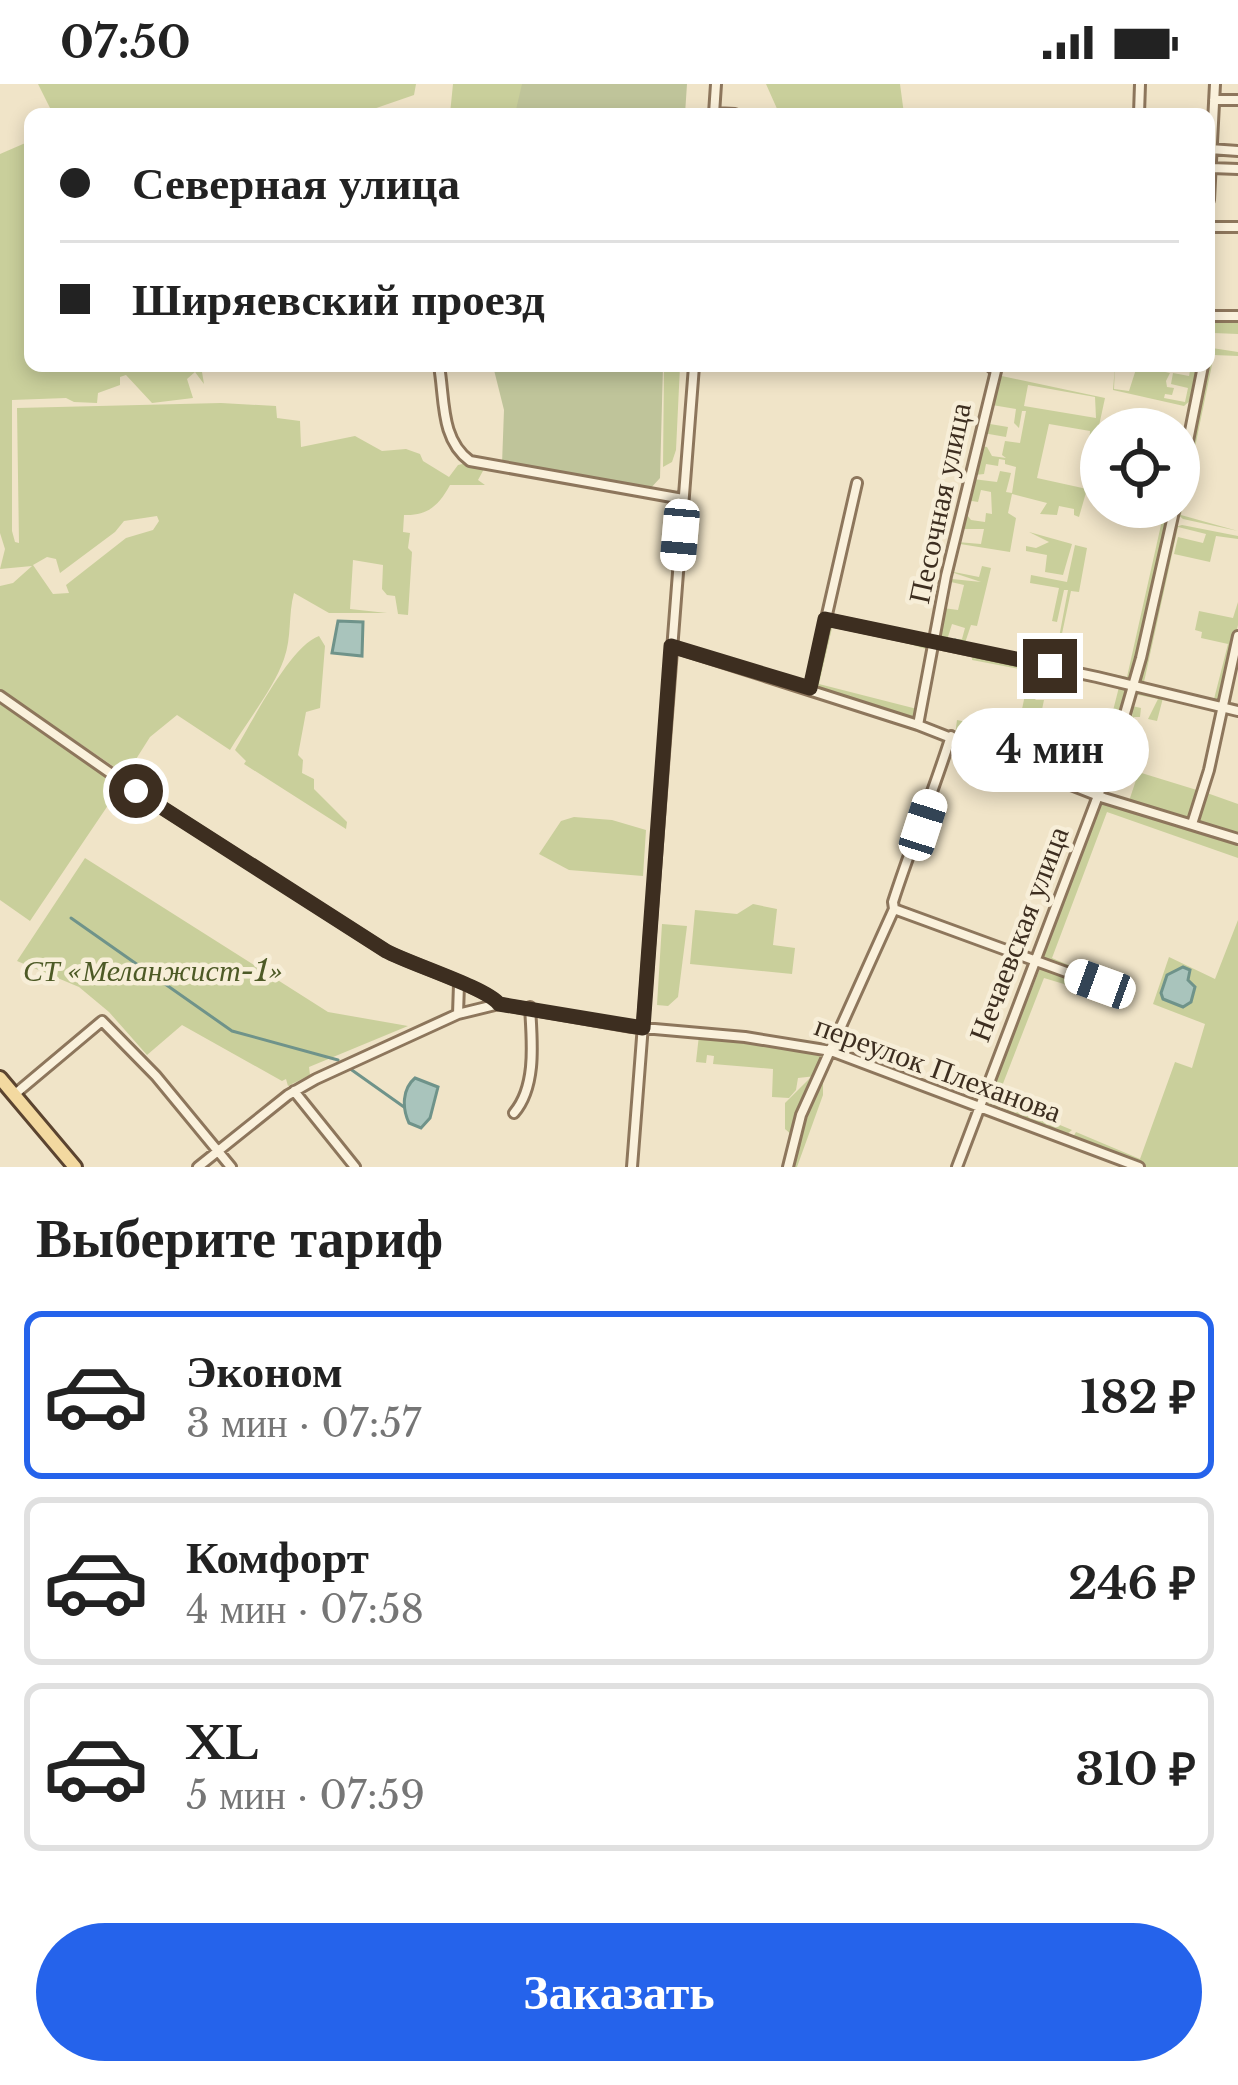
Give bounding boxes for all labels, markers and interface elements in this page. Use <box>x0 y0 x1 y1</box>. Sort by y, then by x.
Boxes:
text: 07:50 <box>60 14 191 70</box>
text: Северная улица <box>132 155 460 211</box>
text: Ширяевский проезд <box>132 271 545 327</box>
street label: Песочная улица <box>900 399 979 607</box>
map controls <box>1080 408 1200 528</box>
button: locate <box>1080 408 1200 528</box>
car <box>659 498 701 572</box>
route end <box>1023 639 1077 693</box>
callout: 4 мин <box>951 708 1149 792</box>
text: 4 мин <box>996 725 1104 774</box>
route start <box>109 764 163 818</box>
car <box>895 785 951 865</box>
street label: Нечаевская улица <box>961 821 1077 1046</box>
park label: СТ «Меланжист-1» <box>23 952 283 989</box>
car <box>1060 955 1140 1013</box>
street label: переулок Плеханова <box>810 1007 1066 1130</box>
text: Выберите тариф <box>36 1205 443 1272</box>
icon: car <box>42 1341 150 1449</box>
text: Эконом <box>186 1343 343 1399</box>
text: 182 ₽ <box>1080 1369 1196 1425</box>
text: 3 мин · 07:57 <box>186 1399 421 1448</box>
icon: car <box>42 1527 150 1635</box>
text: Комфорт <box>186 1529 369 1585</box>
text: 246 ₽ <box>1068 1555 1196 1611</box>
text: 4 мин · 07:58 <box>186 1585 424 1634</box>
icon: car <box>42 1713 150 1821</box>
text: XL <box>186 1715 258 1771</box>
text: 310 ₽ <box>1076 1741 1196 1797</box>
text: 5 мин · 07:59 <box>186 1771 425 1820</box>
button: Заказать <box>36 1923 1202 2061</box>

